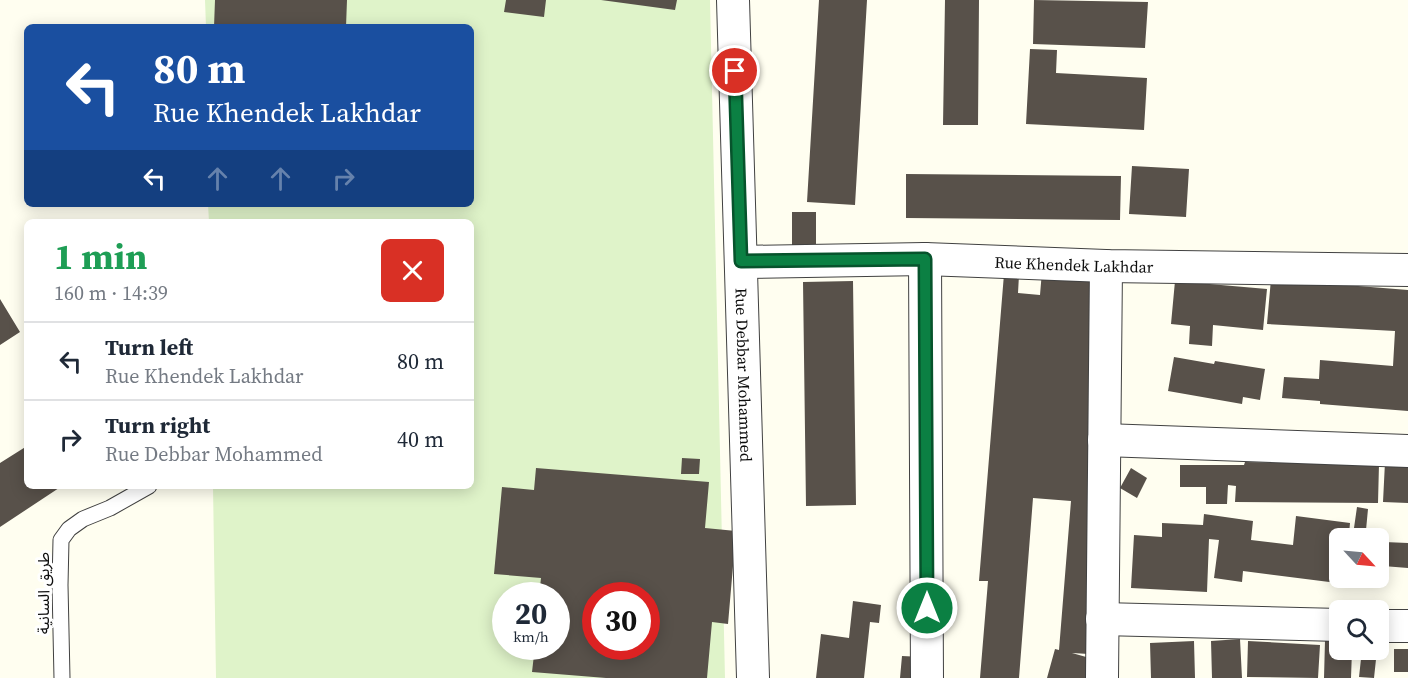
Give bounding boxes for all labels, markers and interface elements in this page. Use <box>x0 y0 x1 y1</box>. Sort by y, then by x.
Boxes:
text: 80 m <box>153 39 246 97</box>
pin <box>709 45 760 96</box>
icon: left <box>54 48 132 126</box>
icon: arrive <box>718 54 751 87</box>
text: Rue Khendek Lakhdar <box>153 94 421 131</box>
icon: left <box>138 162 171 195</box>
icon: ahead <box>201 162 234 195</box>
icon: ahead <box>264 162 297 195</box>
icon: right <box>327 162 360 195</box>
text: 1 min <box>54 232 147 281</box>
button: close <box>381 239 444 302</box>
street label: Rue Khendek Lakhdar <box>994 251 1154 278</box>
text: 160 m · 14:39 <box>54 279 168 307</box>
street label: Rue Debbar Mohammed <box>730 287 758 462</box>
text: Turn left <box>105 332 193 362</box>
icon: left <box>54 345 87 378</box>
text: 80 m <box>397 346 444 376</box>
text: Rue Khendek Lakhdar <box>105 362 303 390</box>
text: Turn right <box>105 410 210 440</box>
icon: right <box>54 423 87 456</box>
text: 40 m <box>397 424 444 454</box>
text: Rue Debbar Mohammed <box>105 440 323 468</box>
north arrow <box>1329 528 1389 588</box>
map controls <box>1329 528 1389 660</box>
street label: طريق السانية <box>32 552 54 634</box>
position arrow <box>895 576 959 640</box>
speed limit sign: 30 <box>582 582 660 660</box>
text: 20 <box>515 593 547 634</box>
button: search <box>1329 600 1389 660</box>
text: km/h <box>513 626 549 647</box>

